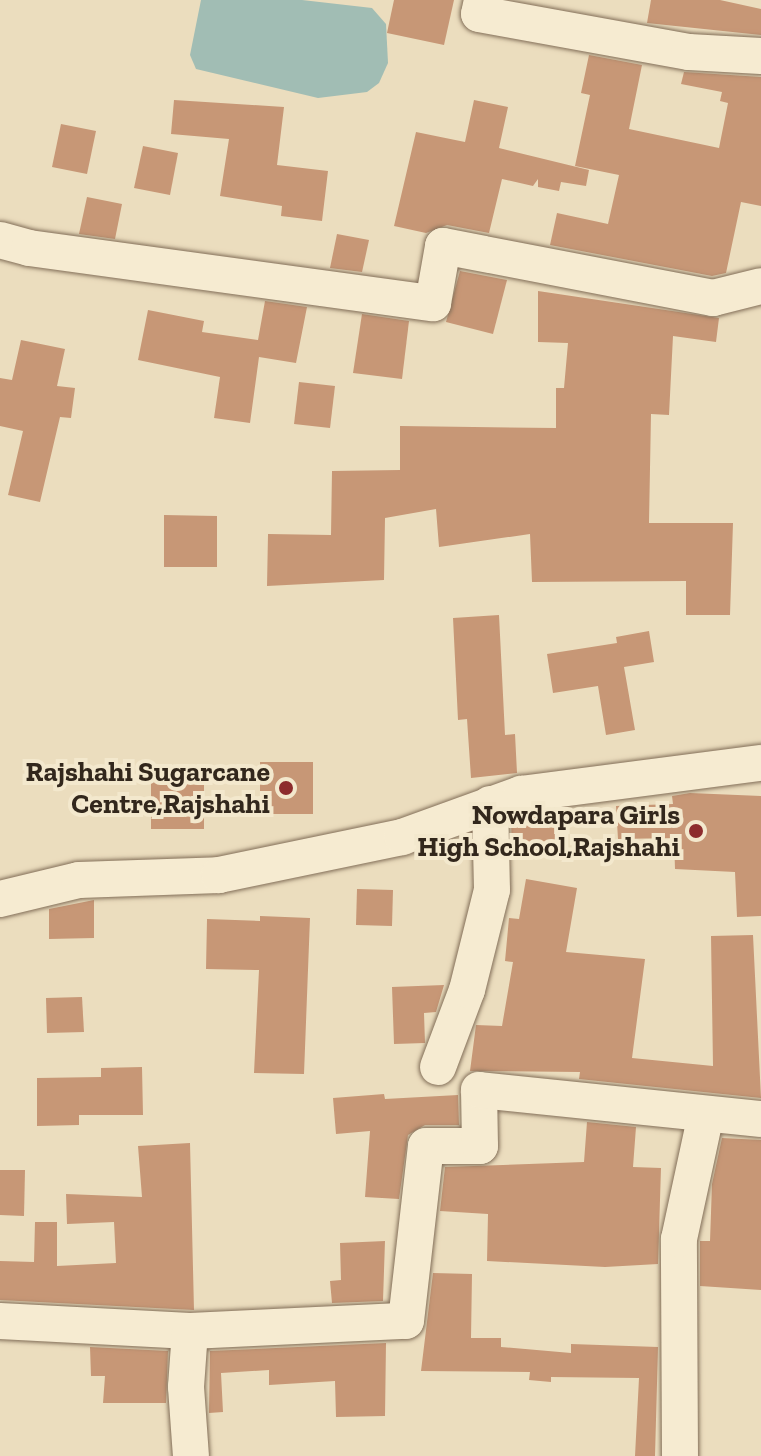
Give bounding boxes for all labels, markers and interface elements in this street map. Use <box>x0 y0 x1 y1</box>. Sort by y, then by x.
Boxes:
place label: Rajshahi Sugarcane Centre,Rajshahi <box>26 755 270 821</box>
marker: Rajshahi Sugarcane Centre,Rajshahi <box>277 779 295 797</box>
place label: Nowdapara Girls High School,Rajshahi <box>417 798 680 864</box>
marker: Nowdapara Girls High School,Rajshahi <box>687 822 705 840</box>

